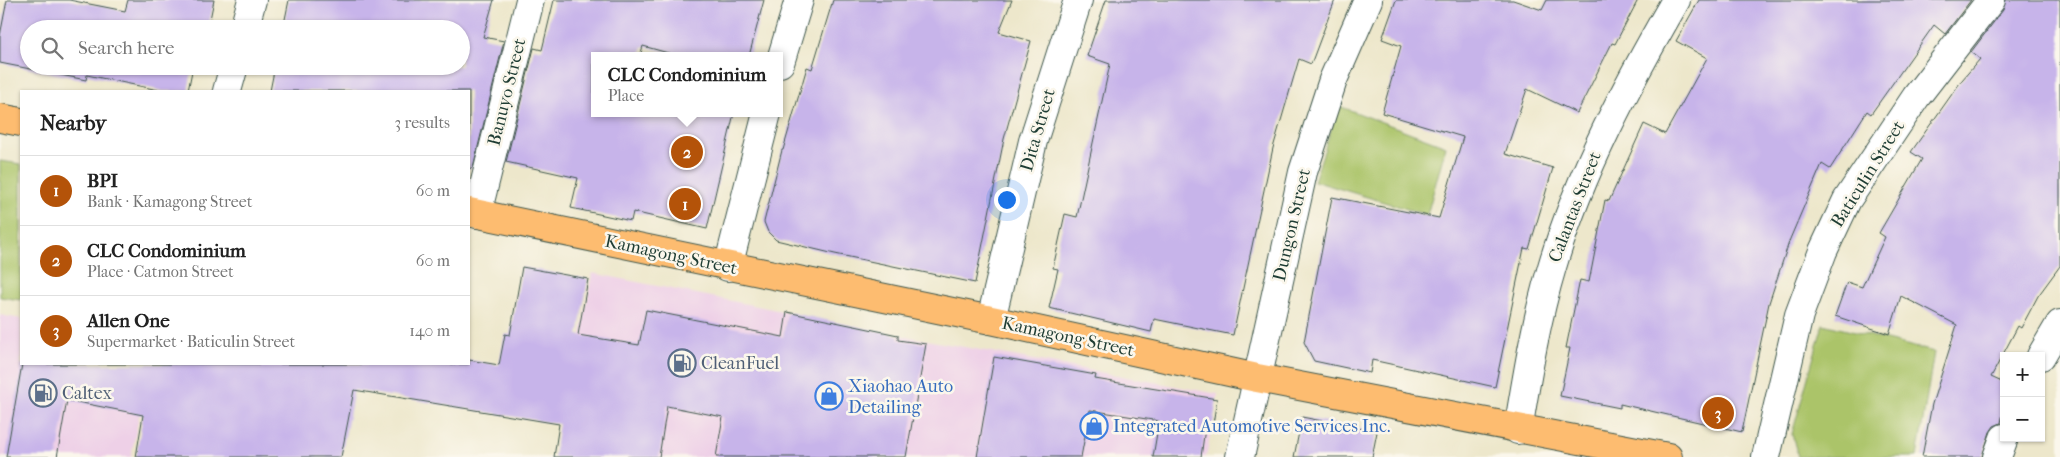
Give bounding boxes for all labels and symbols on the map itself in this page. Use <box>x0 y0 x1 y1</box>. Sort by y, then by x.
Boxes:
street label: Banuyo Street <box>484 36 531 148</box>
street label: Dita Street <box>1016 86 1060 174</box>
street label: Baticulin Street <box>1827 116 1910 231</box>
pin: 2 <box>671 133 703 171</box>
street label: Calantas Street <box>1544 148 1606 265</box>
street label: Dungon Street <box>1269 166 1315 283</box>
pin: 1 <box>669 185 701 223</box>
your location <box>994 187 1020 213</box>
street label: Kamagong Street <box>603 231 740 279</box>
street label: Kamagong Street <box>1000 313 1137 361</box>
fuel station icon: CleanFuel <box>667 348 697 378</box>
place label: CleanFuel <box>701 353 779 374</box>
place label: Xiaohao Auto Detailing <box>848 376 953 418</box>
fuel station icon: Caltex <box>28 378 58 408</box>
shop icon: Xiaohao Auto Detailing <box>814 381 844 411</box>
place label: Caltex <box>62 383 113 404</box>
pin: 3 <box>1702 394 1734 432</box>
shop icon: Integrated Automotive Services Inc. <box>1079 411 1109 441</box>
place label: Integrated Automotive Services Inc. <box>1113 416 1390 437</box>

